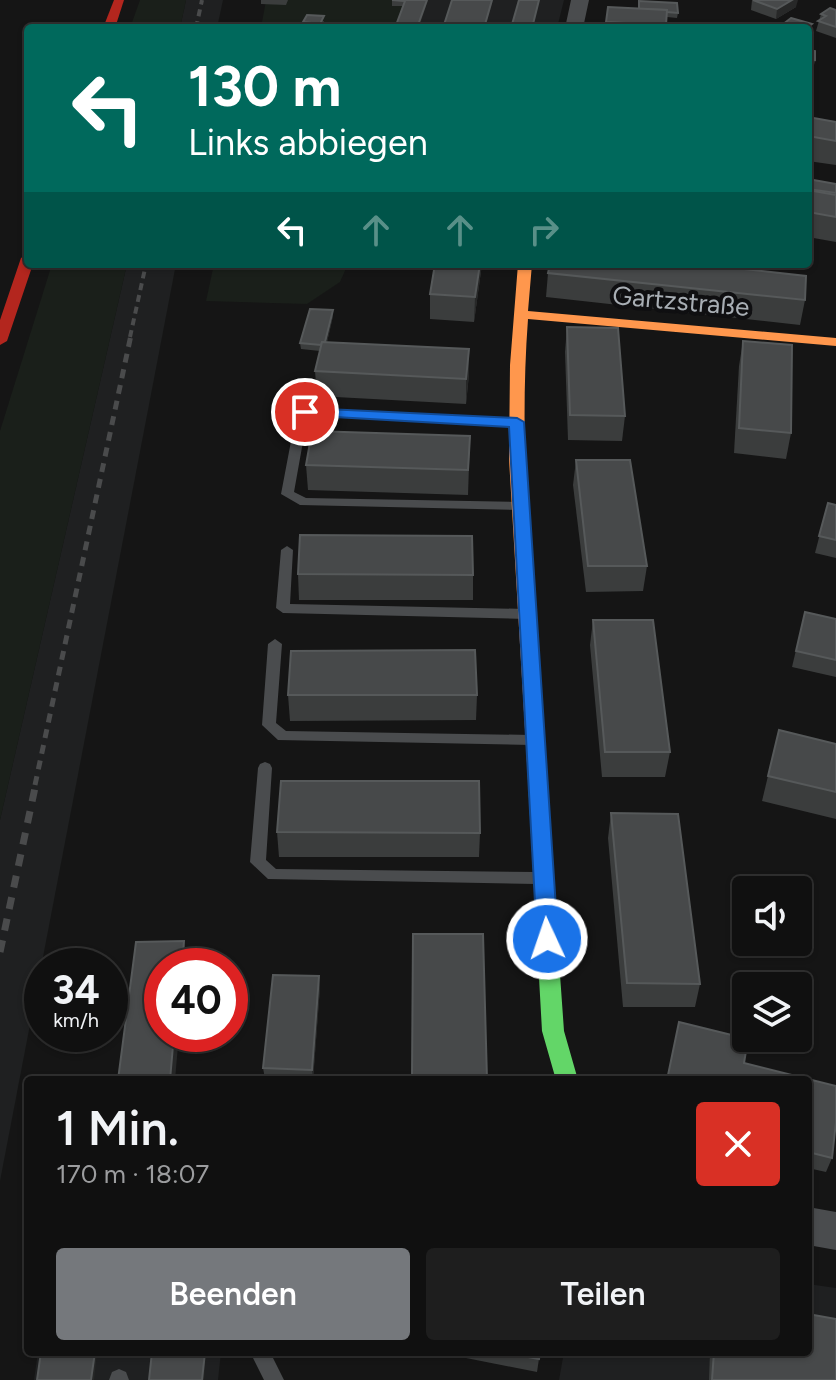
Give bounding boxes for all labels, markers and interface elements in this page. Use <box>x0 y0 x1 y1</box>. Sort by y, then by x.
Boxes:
text: 130 m <box>188 53 341 120</box>
icon: left <box>56 56 160 160</box>
text: Links abbiegen <box>188 121 428 164</box>
icon: left <box>270 208 314 252</box>
icon: ahead <box>354 208 398 252</box>
icon: ahead <box>438 208 482 252</box>
icon: right <box>522 208 566 252</box>
street label: Gartzstraße <box>611 279 751 323</box>
pin <box>271 378 339 446</box>
icon: arrive <box>283 390 327 434</box>
map controls <box>732 876 812 1052</box>
button: sound <box>732 876 812 956</box>
position arrow <box>505 897 589 981</box>
speed limit sign: 40 <box>144 948 248 1052</box>
text: 34 <box>52 966 100 1014</box>
button: layers <box>732 972 812 1052</box>
text: km/h <box>53 1008 99 1032</box>
text: 1 Min. <box>56 1099 179 1157</box>
button: close <box>696 1102 780 1186</box>
text: 170 m · 18:07 <box>56 1158 209 1190</box>
button: Beenden <box>56 1248 410 1340</box>
button: Teilen <box>426 1248 780 1340</box>

